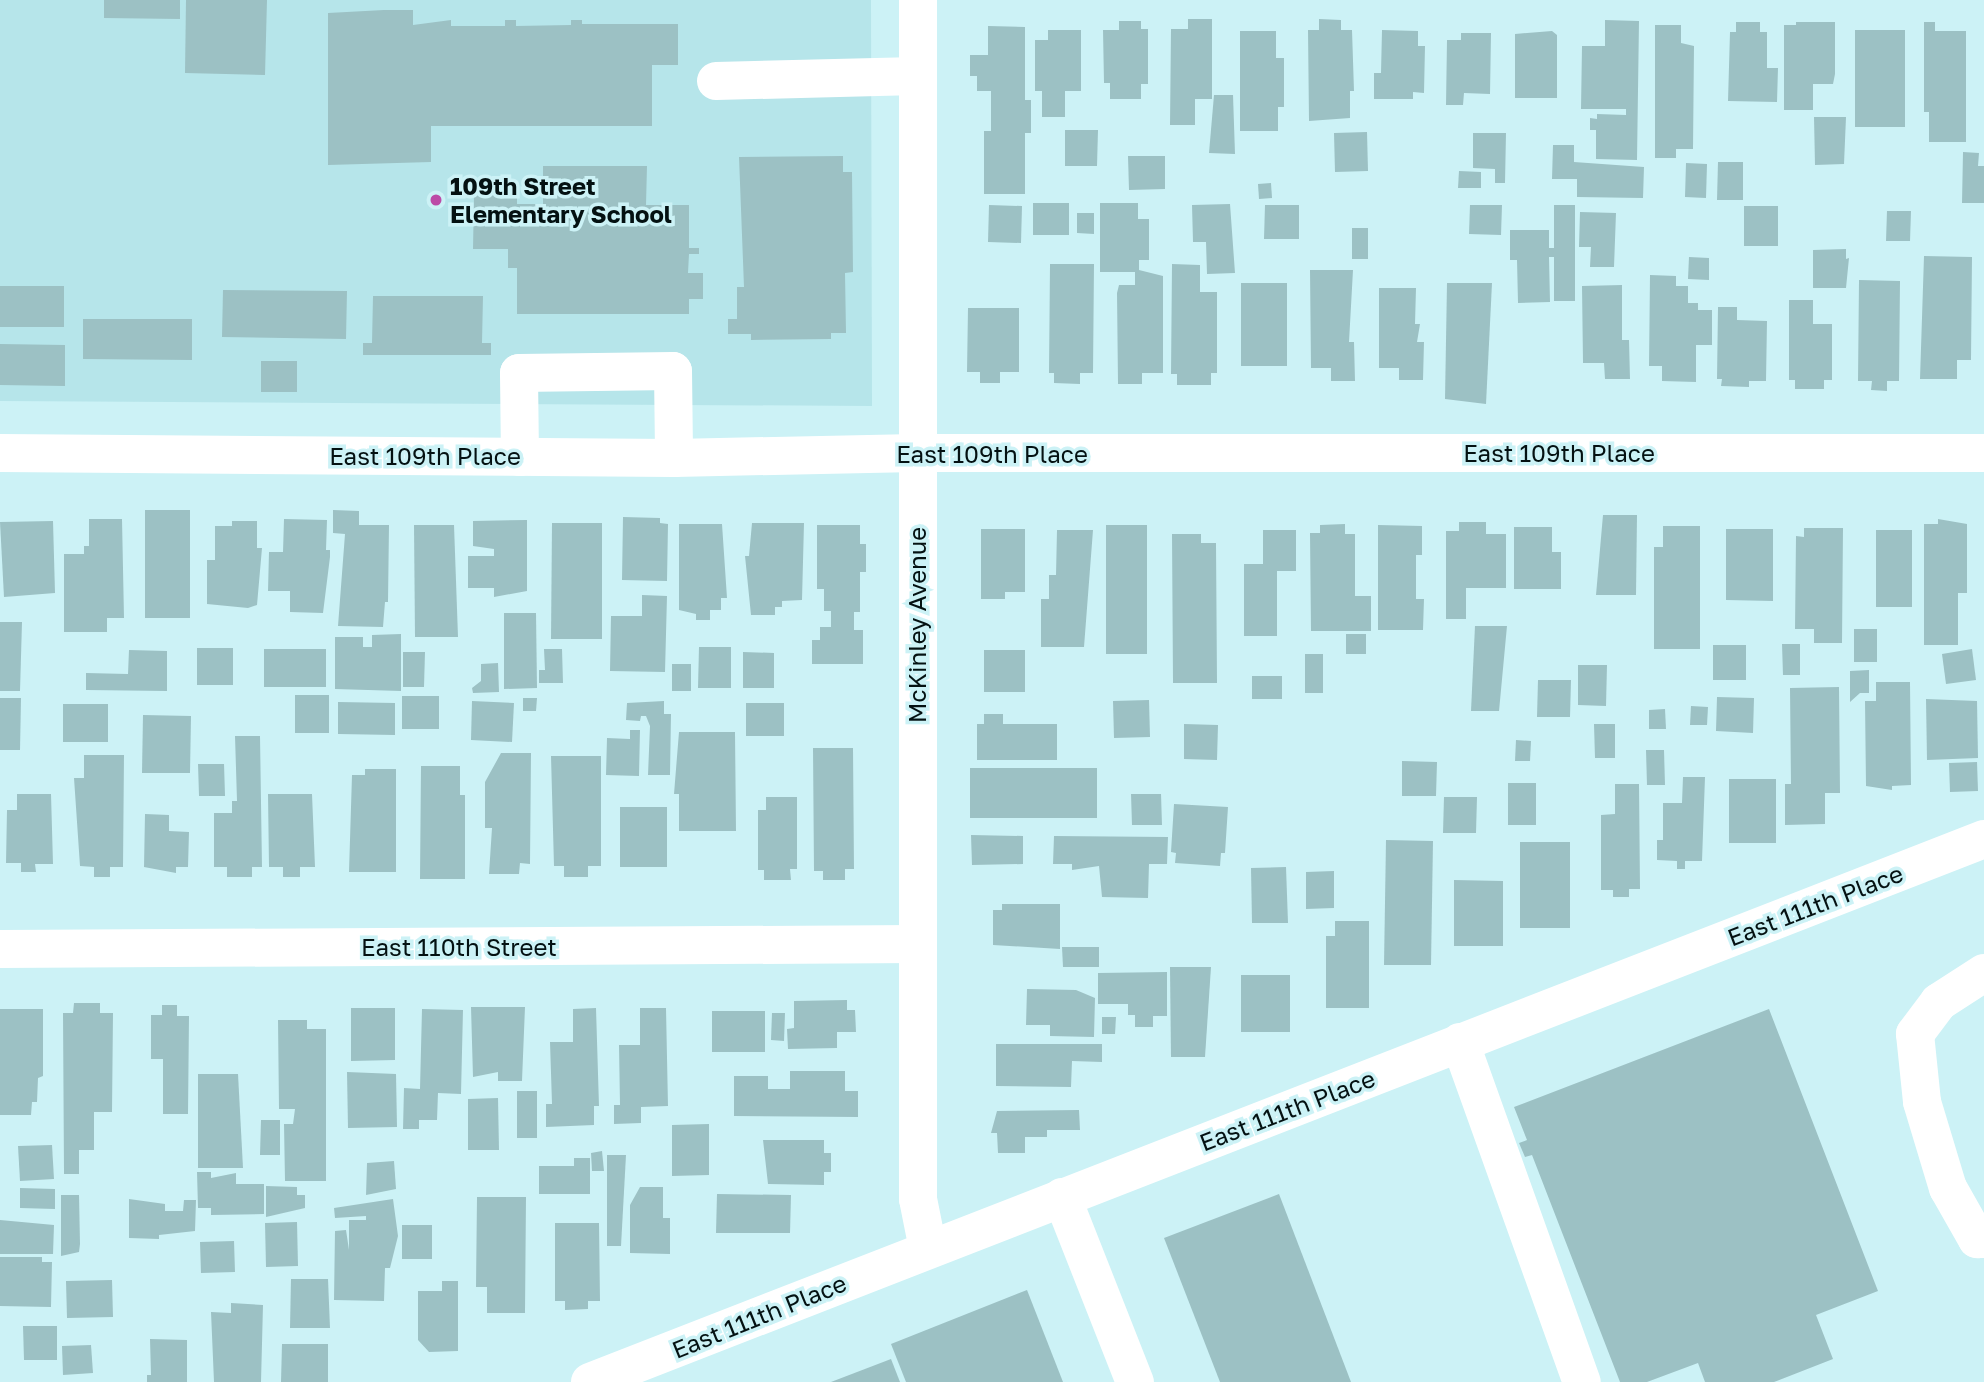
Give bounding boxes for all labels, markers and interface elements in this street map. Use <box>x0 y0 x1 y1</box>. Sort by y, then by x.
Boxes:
place label: 109th Street Elementary School <box>450 172 672 228</box>
marker: 109th Street Elementary School <box>428 192 444 208</box>
street label: East 109th Place <box>1463 439 1655 467</box>
street label: East 109th Place <box>896 440 1088 468</box>
street label: East 109th Place <box>329 442 521 470</box>
street label: McKinley Avenue <box>903 527 931 723</box>
street label: East 111th Place <box>1723 858 1907 952</box>
street label: East 110th Street <box>361 933 557 961</box>
street label: East 111th Place <box>1195 1063 1379 1157</box>
street label: East 111th Place <box>668 1268 850 1364</box>

